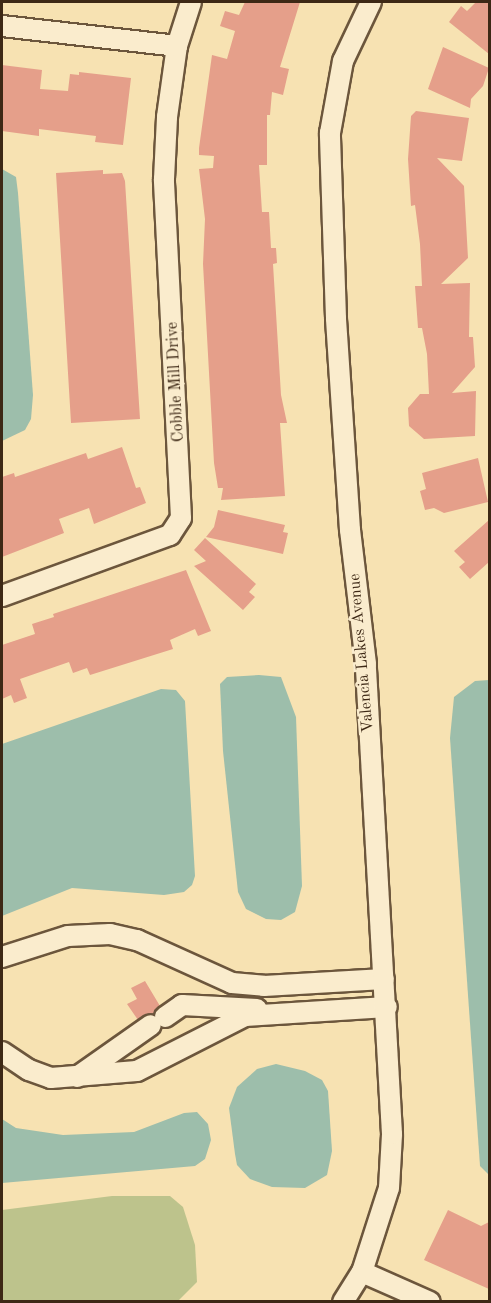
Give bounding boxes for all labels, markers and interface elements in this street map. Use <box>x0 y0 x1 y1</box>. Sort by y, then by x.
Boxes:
street label: Cobble Mill Drive <box>163 321 189 443</box>
street label: Valencia Lakes Avenue <box>345 573 379 733</box>

